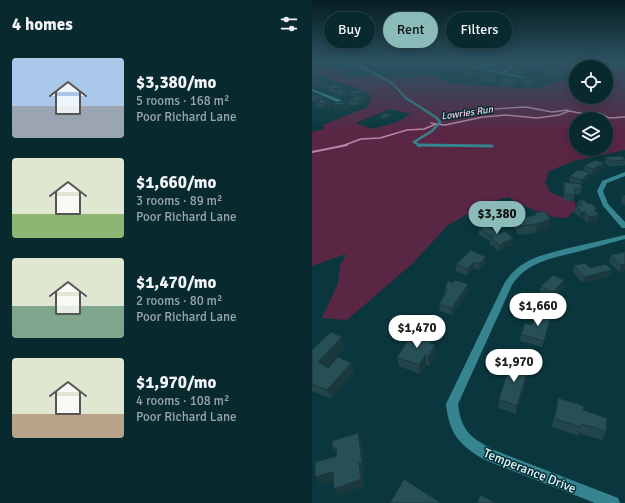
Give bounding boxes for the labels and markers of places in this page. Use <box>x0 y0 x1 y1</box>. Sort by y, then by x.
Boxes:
pin: $3,380 <box>464 201 530 235</box>
pin: $1,660 <box>505 293 571 327</box>
pin: $1,470 <box>384 315 450 349</box>
pin: $1,970 <box>481 349 547 383</box>

